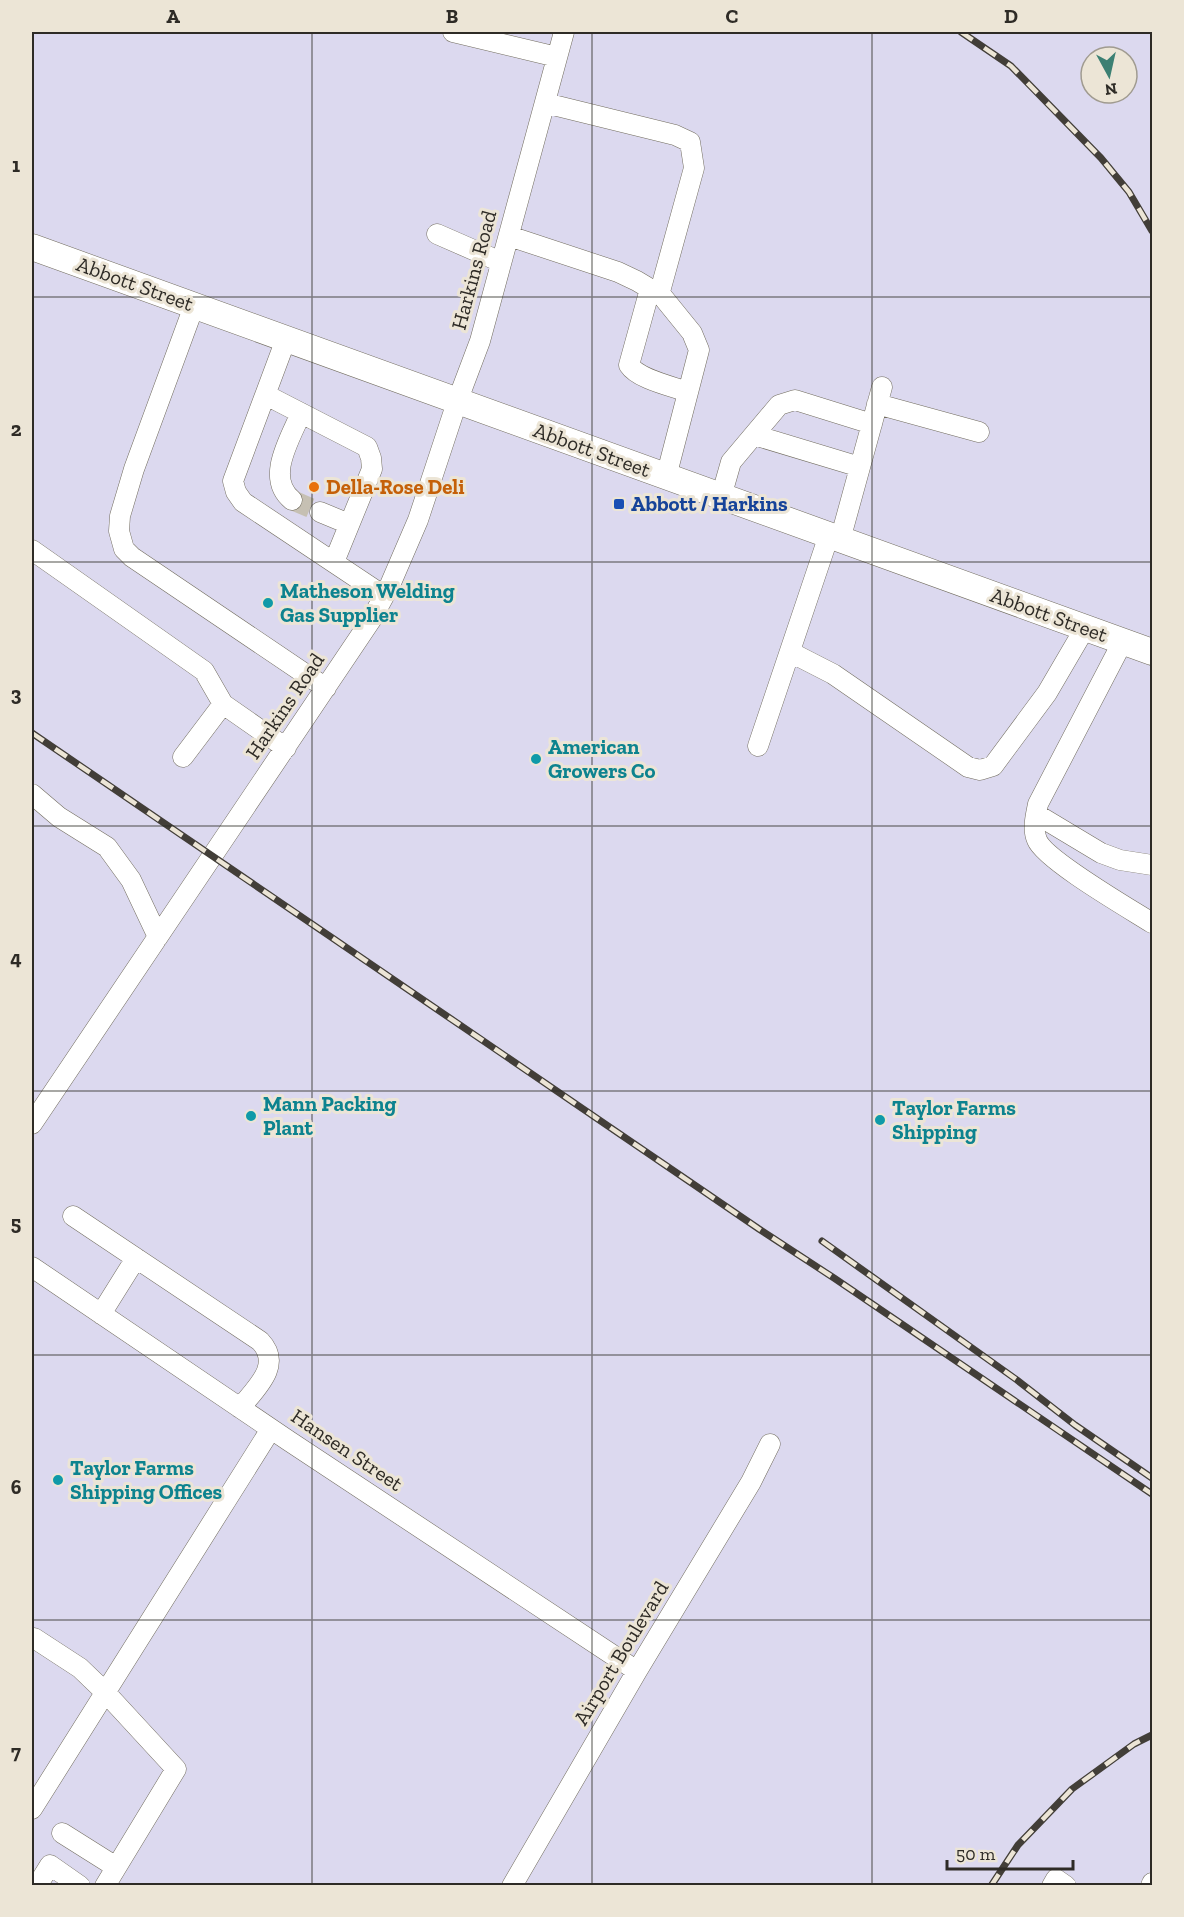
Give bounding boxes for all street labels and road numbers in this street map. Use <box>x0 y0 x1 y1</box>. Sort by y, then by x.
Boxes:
street label: Harkins Road <box>446 207 502 332</box>
street label: Abbott Street <box>73 251 197 316</box>
street label: Abbott Street <box>530 417 654 482</box>
street label: Abbott Street <box>987 582 1111 647</box>
street label: Harkins Road <box>240 648 329 763</box>
street label: Hansen Street <box>287 1403 408 1496</box>
street label: Airport Boulevard <box>568 1576 674 1729</box>

